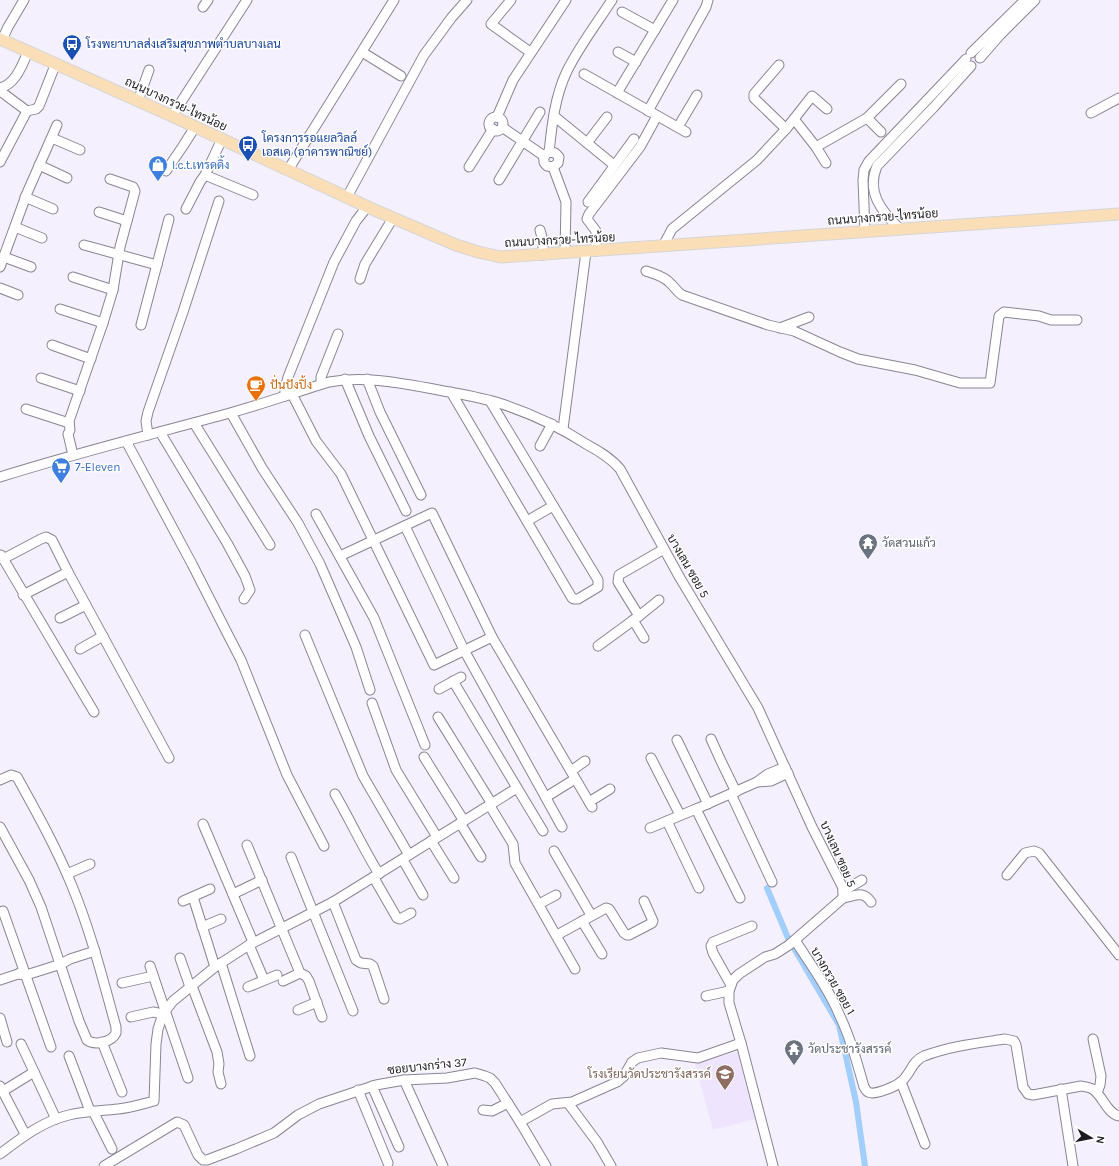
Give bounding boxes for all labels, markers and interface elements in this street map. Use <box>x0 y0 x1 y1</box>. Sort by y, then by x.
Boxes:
bus stop icon: โรงพยาบาลส่งเสริมสุขภาพตำบลบางเลน <box>61 33 83 61</box>
place label: โรงพยาบาลส่งเสริมสุขภาพตำบลบางเลน <box>85 36 281 53</box>
street label: ถนนบางกรวย-ไทรน้อย <box>123 73 230 134</box>
place label: โครงการรอแยลวิลล์ เอสเค (อาคารพาณิชย์) <box>261 130 372 159</box>
bus stop icon: โครงการรอแยลวิลล์ เอสเค (อาคารพาณิชย์) <box>237 134 259 162</box>
shop icon: I.c.t.เทรดดิ้ง <box>147 154 169 182</box>
place label: I.c.t.เทรดดิ้ง <box>172 155 230 172</box>
street label: ถนนบางกรวย-ไทรน้อย <box>827 205 939 228</box>
street label: ถนนบางกรวย-ไทรน้อย <box>504 229 616 250</box>
cafe icon: ปั่นปังปิ้ง <box>245 374 267 402</box>
place label: ปั่นปังปิ้ง <box>270 374 312 392</box>
supermarket icon: 7-Eleven <box>50 456 72 484</box>
place label: 7-Eleven <box>75 460 121 474</box>
street label: บางเลน ซอย 5 <box>664 532 712 600</box>
temple icon: วัดสวนแก้ว <box>857 532 879 560</box>
place label: วัดสวนแก้ว <box>882 536 936 550</box>
street label: บางเลน ซอย 5 <box>817 819 859 890</box>
street label: บางกรวย ซอย 1 <box>808 945 858 1017</box>
temple icon: วัดประชารังสรรค์ <box>783 1038 805 1066</box>
place label: วัดประชารังสรรค์ <box>808 1041 892 1056</box>
street label: ซอยบางกร่าง 37 <box>387 1055 468 1077</box>
school or university icon: โรงเรียนวัดประชารังสรรค์ <box>714 1063 736 1091</box>
place label: โรงเรียนวัดประชารังสรรค์ <box>587 1066 711 1081</box>
north arrow <box>1071 1118 1111 1158</box>
text: N <box>1093 1135 1107 1145</box>

